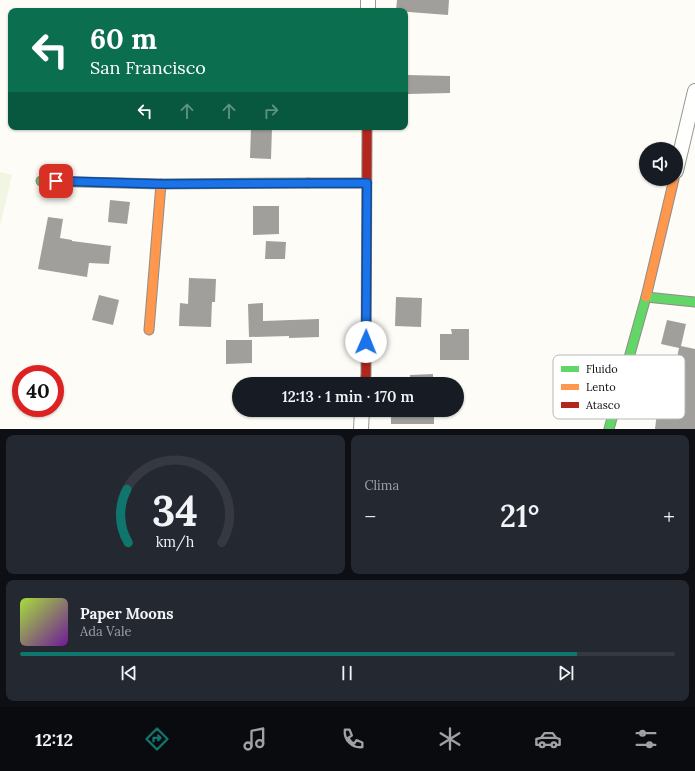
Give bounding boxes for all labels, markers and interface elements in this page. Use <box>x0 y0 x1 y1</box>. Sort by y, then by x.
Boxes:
text: 60 m <box>90 21 157 57</box>
icon: left <box>24 24 76 76</box>
text: San Francisco <box>90 56 206 79</box>
icon: left <box>134 100 156 122</box>
icon: ahead <box>176 100 198 122</box>
icon: ahead <box>218 100 240 122</box>
icon: right <box>260 100 282 122</box>
map controls <box>639 142 683 186</box>
button: sound <box>639 142 683 186</box>
pin <box>39 164 73 198</box>
icon: arrive <box>45 170 67 192</box>
position arrow <box>345 321 387 363</box>
legend <box>553 355 685 419</box>
text: Fluido <box>586 362 618 376</box>
speed limit sign: 40 <box>12 365 64 417</box>
text: Lento <box>586 380 616 394</box>
text: 12:13 · 1 min · 170 m <box>282 387 414 406</box>
text: Atasco <box>585 398 620 412</box>
text: Clima <box>365 477 399 494</box>
text: 34 <box>152 483 198 536</box>
text: 21° <box>500 497 539 535</box>
text: − <box>365 502 376 530</box>
text: + <box>663 502 675 530</box>
text: km/h <box>156 532 195 551</box>
text: Paper Moons <box>80 604 174 623</box>
text: Ada Vale <box>80 623 132 640</box>
icon: previous <box>118 662 140 684</box>
icon: pause <box>336 662 358 684</box>
icon: next <box>555 662 577 684</box>
icon: directions <box>143 725 171 753</box>
icon: music <box>241 725 269 753</box>
icon: phone <box>339 725 367 753</box>
icon: climate <box>436 725 464 753</box>
icon: car <box>534 725 562 753</box>
icon: filters <box>632 725 660 753</box>
text: 12:12 <box>35 728 73 751</box>

